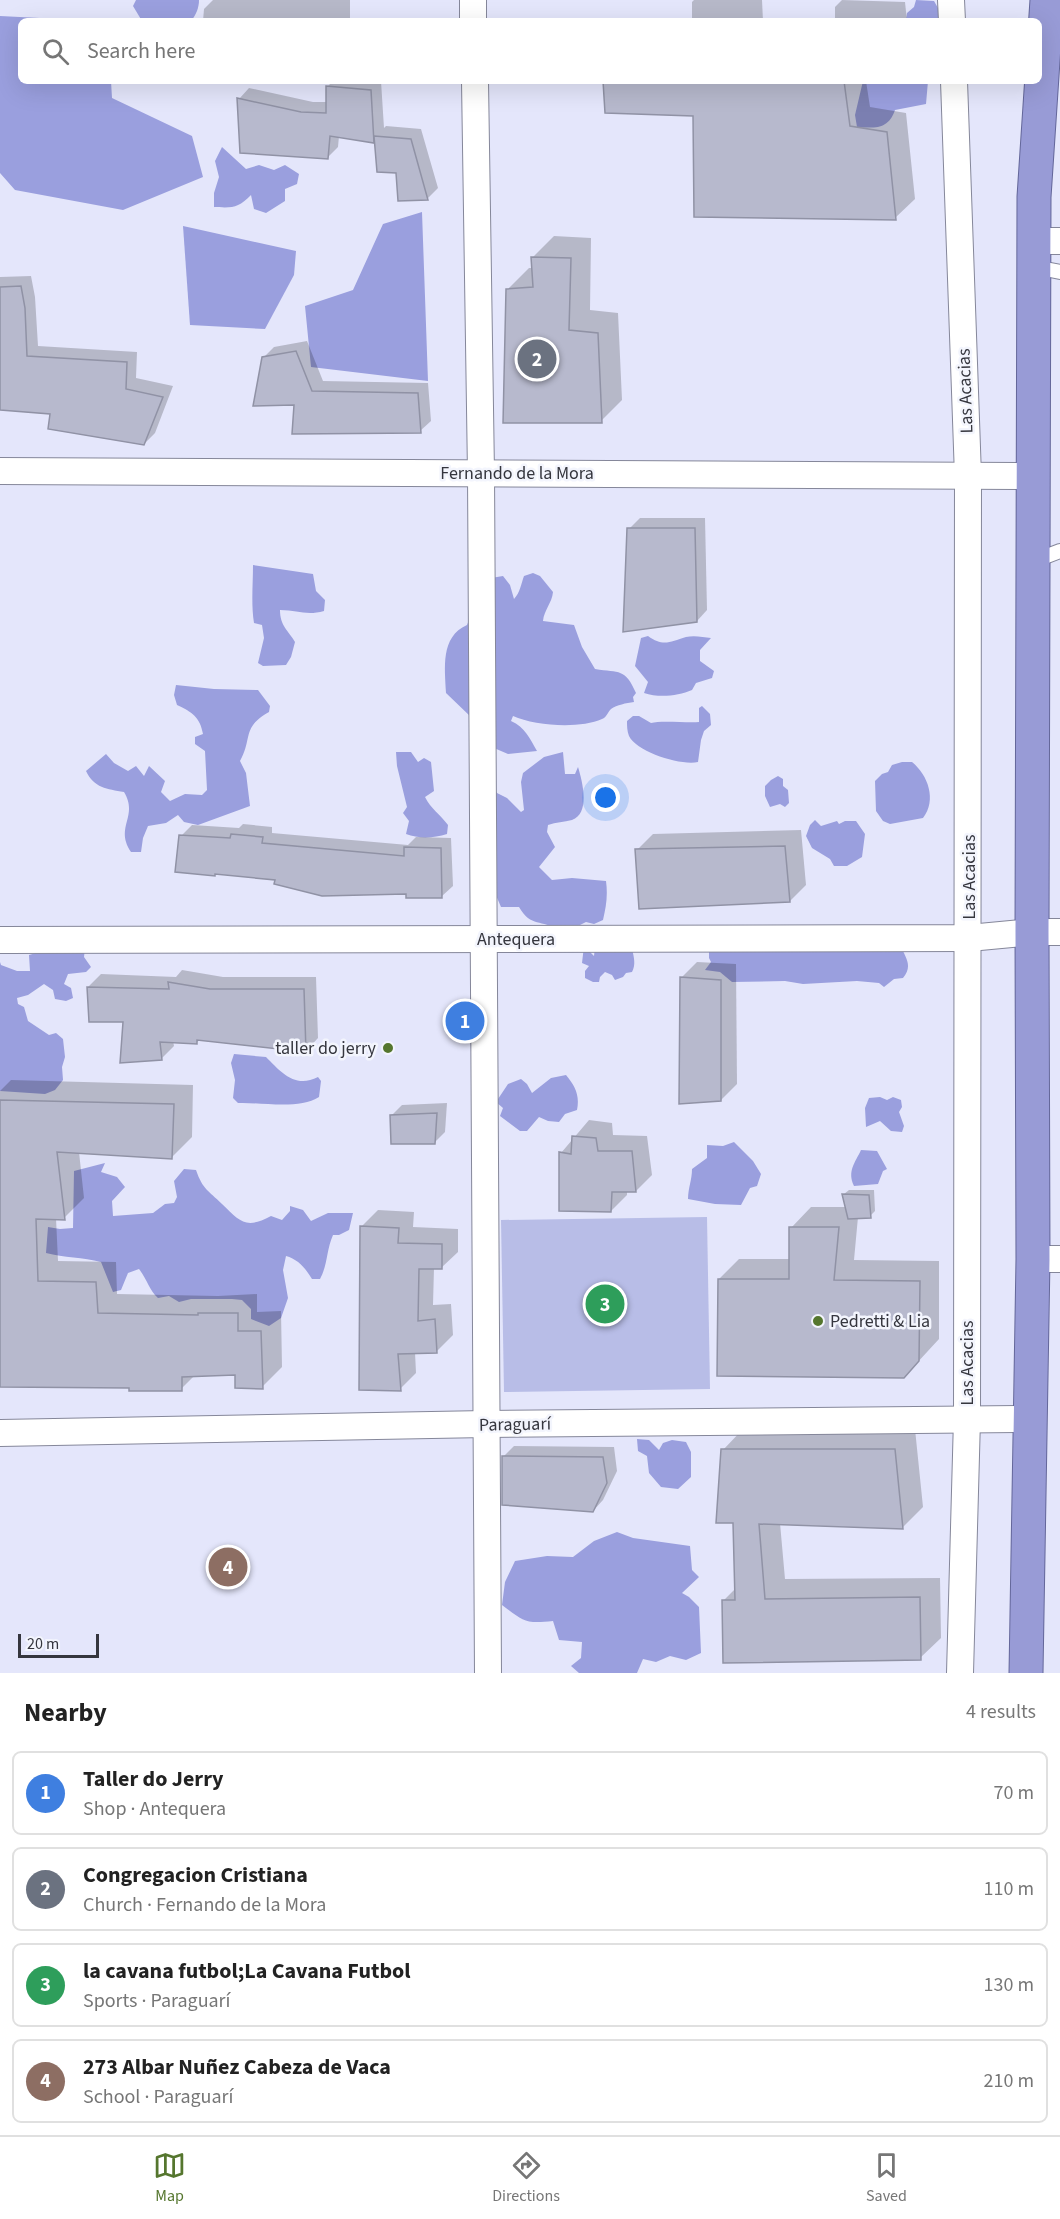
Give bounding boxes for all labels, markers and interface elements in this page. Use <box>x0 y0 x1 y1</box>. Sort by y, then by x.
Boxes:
search box <box>18 18 1042 84</box>
icon: search <box>39 35 72 68</box>
text: Search here <box>87 35 195 67</box>
pin: 2 <box>518 336 556 382</box>
street label: Las Acacias <box>952 348 979 434</box>
street label: Fernando de la Mora <box>440 461 594 486</box>
your location <box>591 783 620 812</box>
street label: Las Acacias <box>957 834 982 920</box>
street label: Antequera <box>477 927 555 952</box>
pin: 1 <box>446 998 484 1044</box>
place label: taller do jerry <box>275 1036 377 1061</box>
marker: taller do jerry <box>381 1041 395 1055</box>
pin: 3 <box>586 1282 624 1326</box>
place label: Pedretti & Lia <box>830 1309 930 1334</box>
marker: Pedretti & Lia <box>811 1314 825 1328</box>
street label: Las Acacias <box>955 1320 980 1406</box>
street label: Paraguarí <box>479 1411 552 1438</box>
pin: 4 <box>208 1544 248 1590</box>
scale bar <box>18 1631 99 1658</box>
text: 20 m <box>27 1633 59 1655</box>
text: Nearby <box>24 1694 107 1731</box>
text: 4 results <box>966 1698 1036 1726</box>
text: Taller do Jerry <box>83 1763 224 1795</box>
text: 1 <box>40 1779 51 1807</box>
text: 70 m <box>994 1779 1034 1807</box>
text: Shop · Antequera <box>83 1795 226 1823</box>
text: Congregacion Cristiana <box>83 1859 308 1891</box>
text: 2 <box>40 1875 51 1903</box>
text: 110 m <box>984 1875 1034 1903</box>
text: Church · Fernando de la Mora <box>83 1891 326 1919</box>
text: la cavana futbol;La Cavana Futbol <box>83 1955 411 1987</box>
text: 3 <box>40 1971 51 1999</box>
text: 130 m <box>984 1971 1034 1999</box>
text: Sports · Paraguarí <box>83 1987 230 2015</box>
text: 273 Albar Nuñez Cabeza de Vaca <box>83 2051 391 2083</box>
text: 4 <box>40 2067 51 2095</box>
text: 210 m <box>984 2067 1034 2095</box>
text: School · Paraguarí <box>83 2083 233 2111</box>
tab: Map <box>153 2149 186 2207</box>
tab: Directions <box>492 2149 560 2207</box>
tab: Saved <box>866 2149 907 2207</box>

